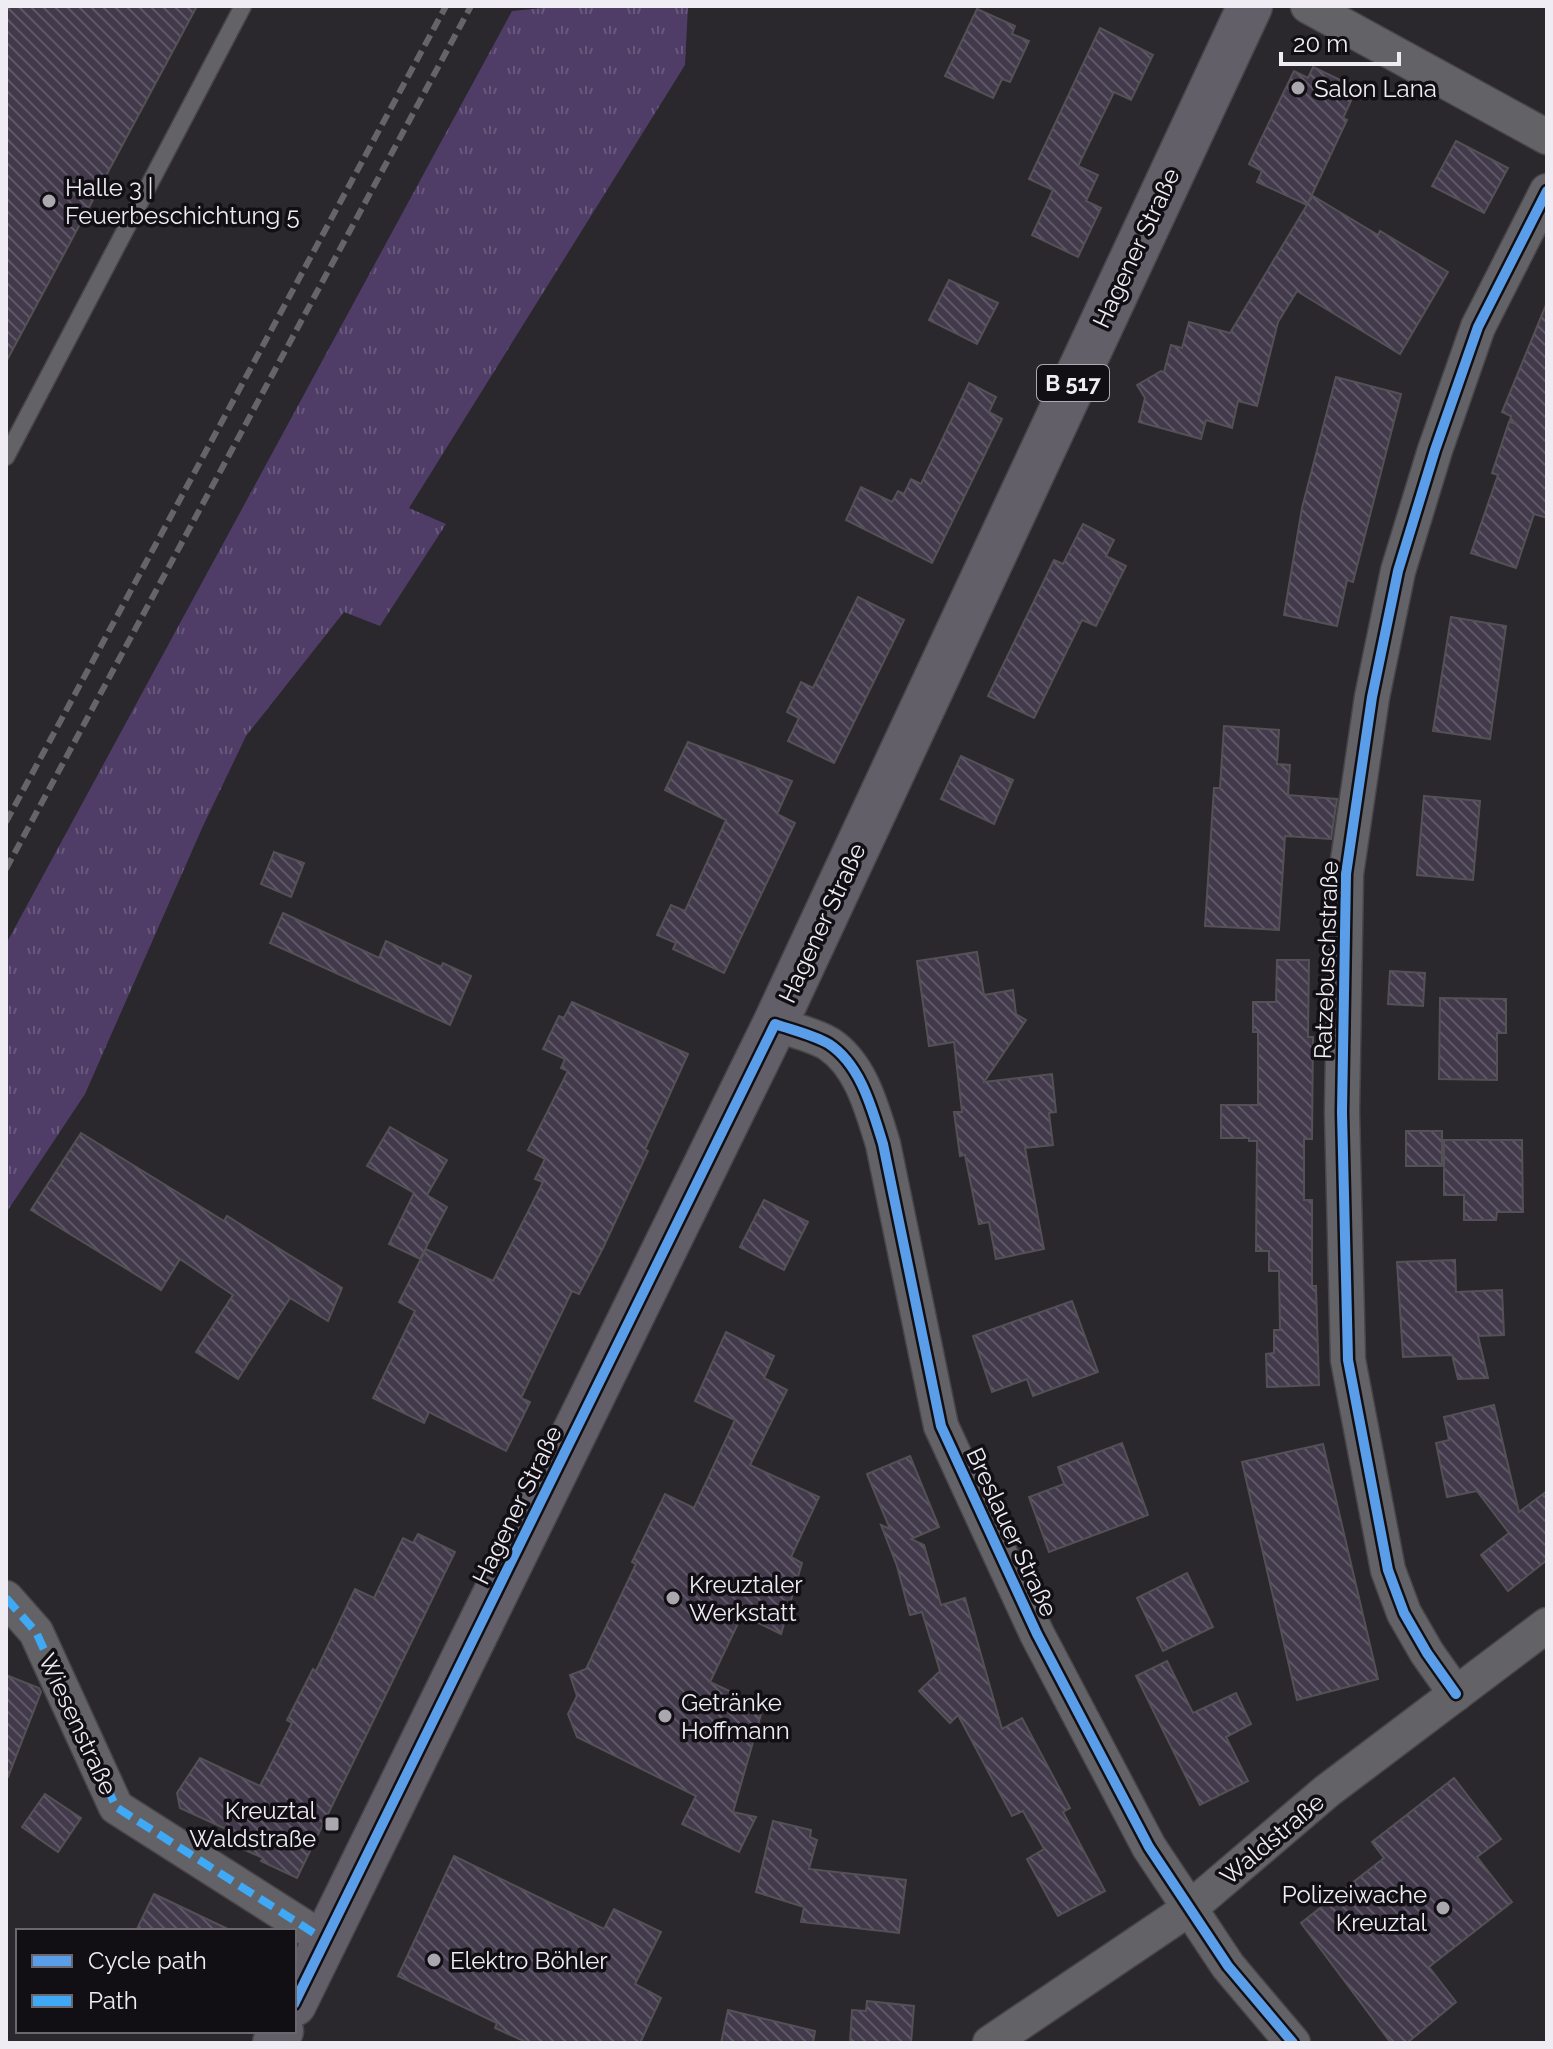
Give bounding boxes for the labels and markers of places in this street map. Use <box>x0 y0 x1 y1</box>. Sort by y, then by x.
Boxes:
place label: Salon Lana <box>1314 74 1437 103</box>
marker: Salon Lana <box>1289 79 1307 97</box>
place label: Halle 3 | Feuerbeschichtung 5 <box>65 173 299 230</box>
marker: Halle 3 | Feuerbeschichtung 5 <box>40 192 58 210</box>
place label: Kreuztaler Werkstatt <box>689 1570 803 1627</box>
marker: Kreuztaler Werkstatt <box>664 1589 682 1607</box>
place label: Getränke Hoffmann <box>681 1688 790 1745</box>
marker: Getränke Hoffmann <box>656 1707 674 1725</box>
place label: Kreuztal Waldstraße <box>189 1796 316 1853</box>
marker: Kreuztal Waldstraße <box>323 1815 341 1833</box>
place label: Polizeiwache Kreuztal <box>1282 1880 1427 1937</box>
marker: Polizeiwache Kreuztal <box>1434 1899 1452 1917</box>
place label: Elektro Böhler <box>450 1946 608 1975</box>
marker: Elektro Böhler <box>425 1951 443 1969</box>

